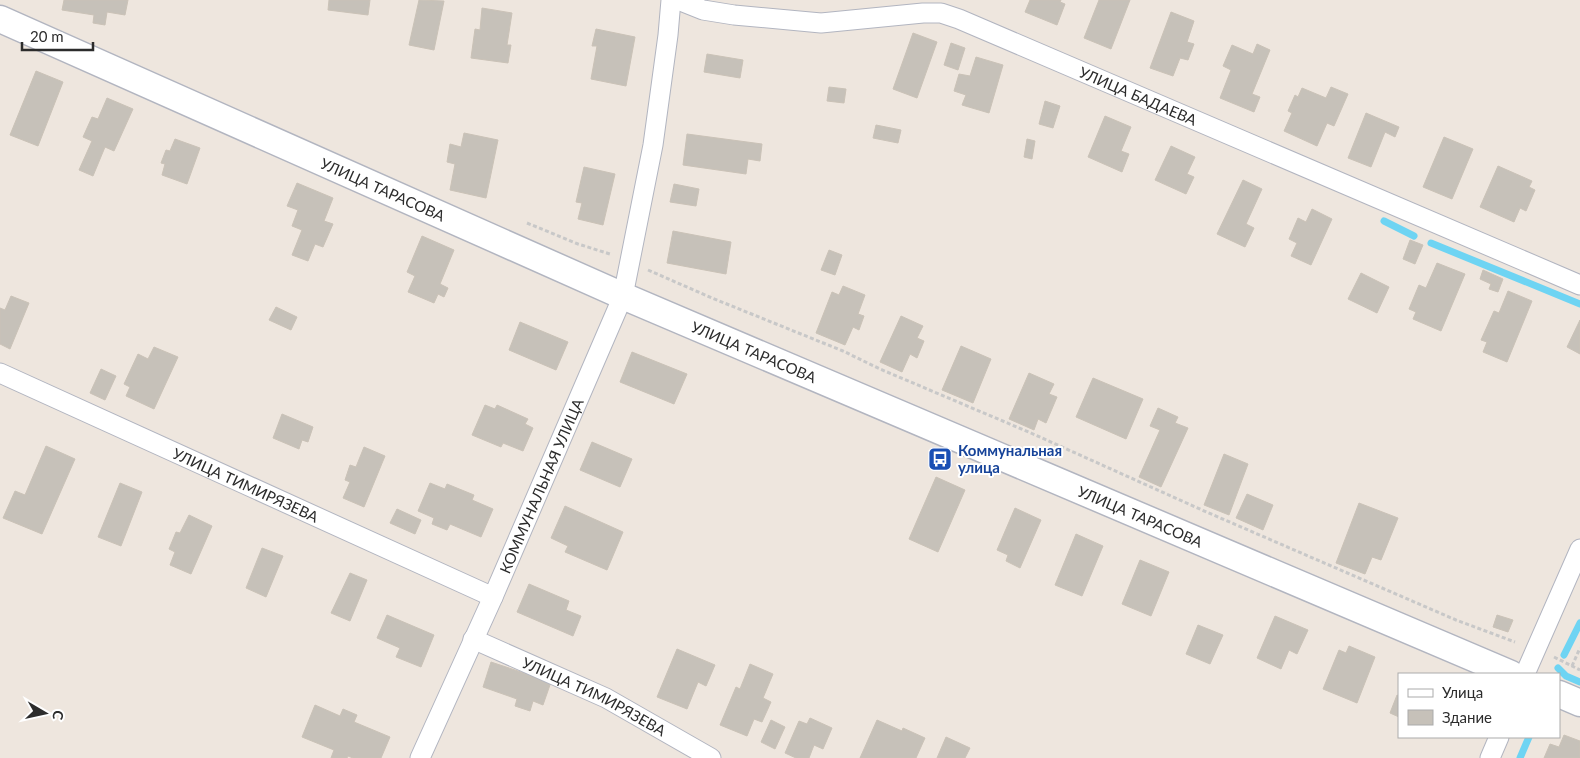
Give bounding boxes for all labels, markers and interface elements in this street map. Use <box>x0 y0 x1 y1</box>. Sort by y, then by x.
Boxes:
scale bar <box>22 20 94 52</box>
text: 20 m <box>30 27 64 45</box>
street label: УЛИЦА БАДАЕВА <box>1076 63 1201 129</box>
street label: УЛИЦА ТАРАСОВА <box>318 154 449 225</box>
street label: УЛИЦА ТАРАСОВА <box>689 317 820 387</box>
street label: КОММУНАЛЬНАЯ УЛИЦА <box>495 395 587 576</box>
place label: Коммунальная улица <box>958 441 1062 476</box>
street label: УЛИЦА ТИМИРЯЗЕВА <box>170 444 322 526</box>
bus stop icon: Коммунальная улица <box>927 446 953 472</box>
street label: УЛИЦА ТАРАСОВА <box>1075 482 1206 551</box>
street label: УЛИЦА ТИМИРЯЗЕВА <box>520 653 670 740</box>
legend <box>1398 673 1560 738</box>
text: Улица <box>1442 683 1483 701</box>
north arrow <box>20 688 70 738</box>
text: Здание <box>1442 708 1492 726</box>
text: С <box>49 709 67 722</box>

